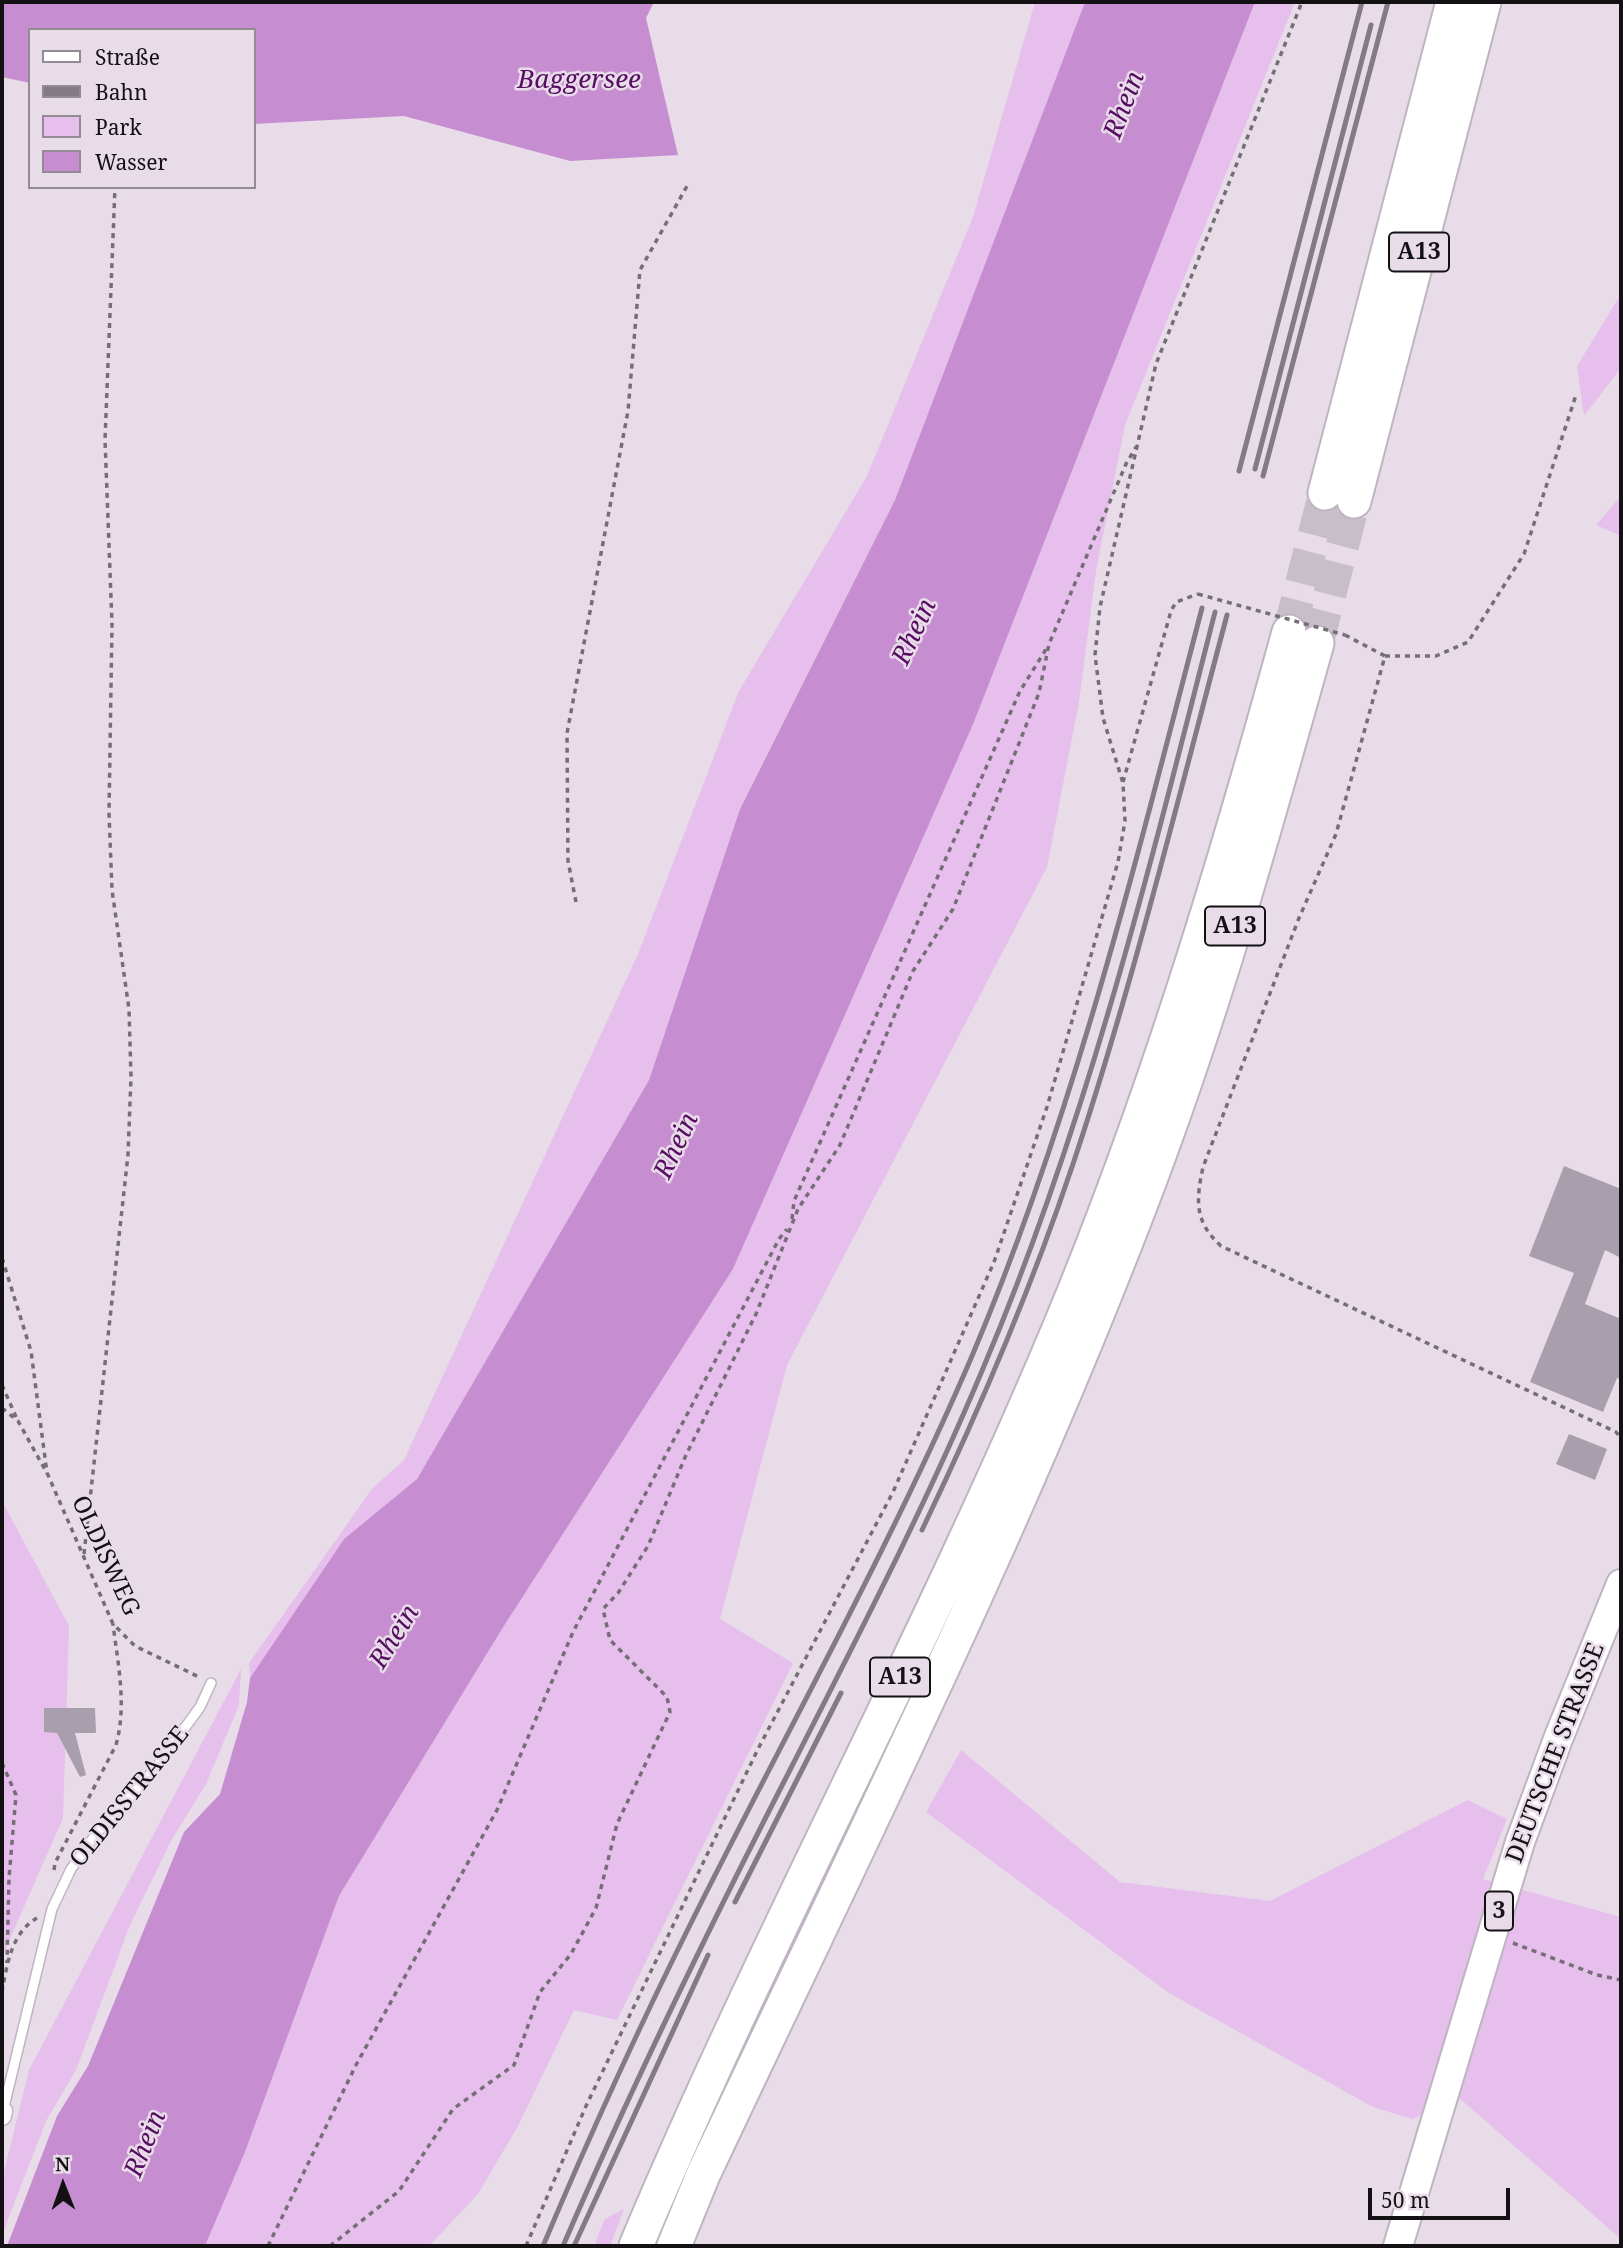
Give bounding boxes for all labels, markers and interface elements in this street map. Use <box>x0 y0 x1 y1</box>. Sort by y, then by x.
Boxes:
legend <box>28 28 256 189</box>
text: Straße <box>95 43 160 71</box>
water label: Baggersee <box>517 65 641 97</box>
water label: Rhein <box>1098 67 1152 143</box>
text: Bahn <box>95 78 147 106</box>
text: Park <box>95 113 142 141</box>
text: Wasser <box>95 148 167 176</box>
road number: A13 <box>1389 232 1449 272</box>
water label: Rhein <box>886 594 944 670</box>
road number: A13 <box>1205 906 1265 945</box>
water label: Rhein <box>648 1108 706 1184</box>
street label: OLDISWEG <box>65 1492 145 1620</box>
water label: Rhein <box>363 1599 427 1675</box>
street label: DEUTSCHE STRASSE <box>1501 1639 1611 1867</box>
road number: A13 <box>870 1658 930 1696</box>
street label: OLDISSTRASSE <box>64 1721 196 1873</box>
road number: 3 <box>1485 1892 1513 1930</box>
water label: Rhein <box>119 2106 173 2182</box>
north arrow <box>28 2150 98 2220</box>
text: N <box>55 2151 70 2177</box>
scale bar <box>1371 2174 1513 2218</box>
text: 50 m <box>1381 2186 1430 2214</box>

